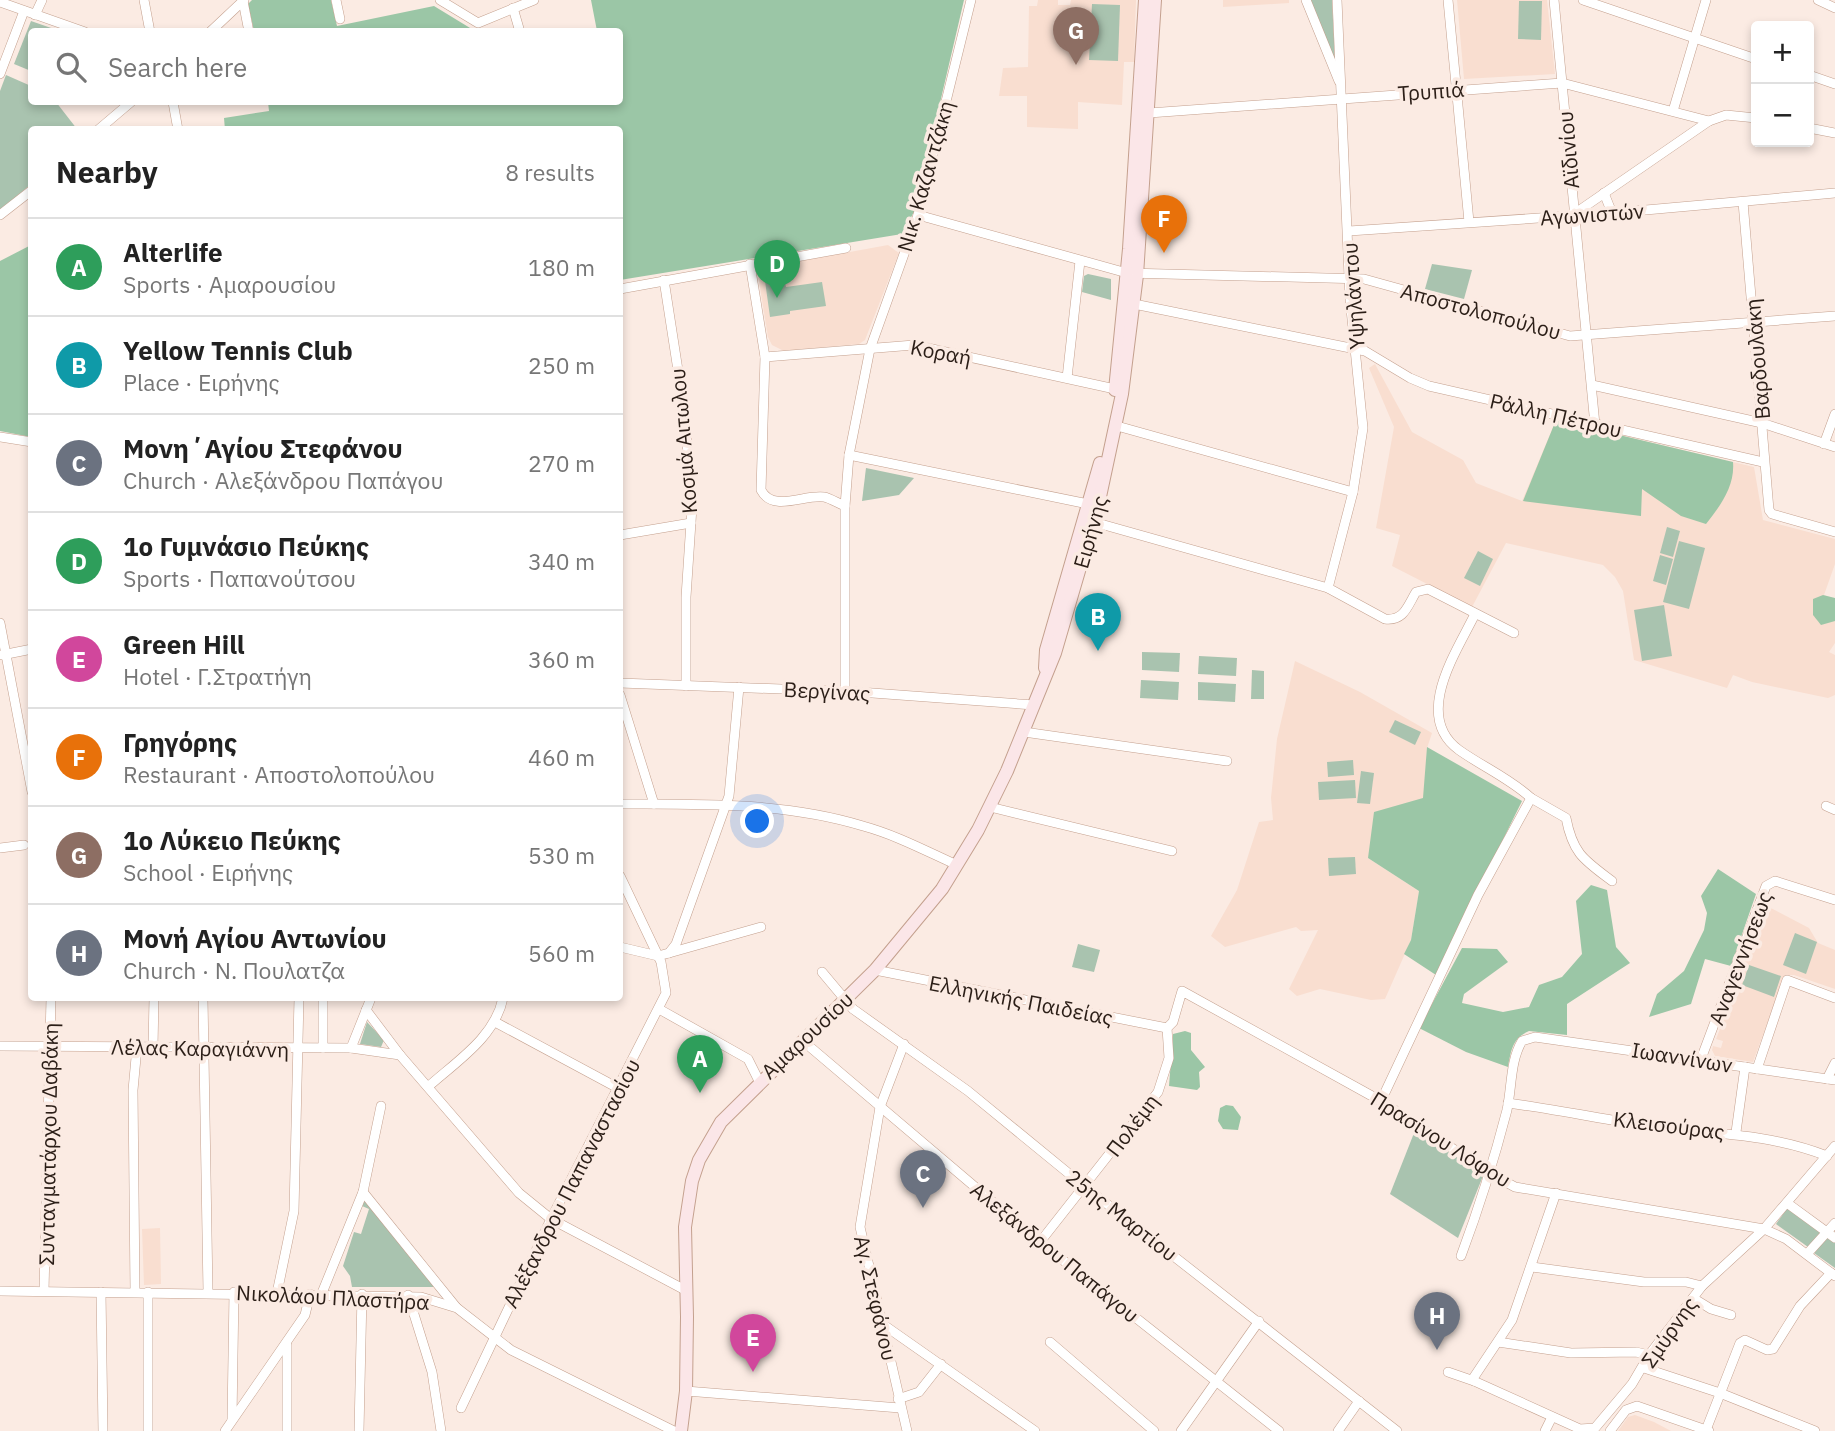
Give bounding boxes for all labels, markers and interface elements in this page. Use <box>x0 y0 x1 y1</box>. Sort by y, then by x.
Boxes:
pin: G <box>1053 7 1099 65</box>
map controls <box>1751 21 1814 147</box>
button: + <box>1751 21 1814 84</box>
search box <box>28 28 623 105</box>
icon: search <box>52 48 90 86</box>
text: Search here <box>108 50 247 84</box>
street label: Τρυπιά <box>1397 75 1465 107</box>
button: − <box>1751 84 1814 147</box>
street label: Νικ. Καζαντζάκη <box>890 97 960 255</box>
street label: Αϊδινίου <box>1551 110 1585 190</box>
text: Nearby <box>56 152 158 191</box>
text: 8 results <box>505 157 595 187</box>
pin: F <box>1141 195 1187 253</box>
street label: Αγωνιστών <box>1539 196 1645 232</box>
text: Alterlife <box>123 235 223 269</box>
pin: D <box>754 240 800 298</box>
street label: Υψηλάντου <box>1335 241 1371 351</box>
text: A <box>71 252 87 282</box>
text: 180 m <box>528 252 595 282</box>
text: Sports · Αμαρουσίου <box>123 269 336 299</box>
street label: Αποστολοπούλου <box>1398 276 1564 346</box>
street label: Βαρδουλάκη <box>1738 297 1776 421</box>
street label: Κοραή <box>908 332 974 372</box>
text: Yellow Tennis Club <box>123 333 353 367</box>
text: B <box>71 350 87 380</box>
text: 250 m <box>528 350 595 380</box>
text: Place · Ειρήνης <box>123 367 280 397</box>
street label: Κοσμά Αιτωλου <box>663 367 703 515</box>
street label: Ράλλη Πέτρου <box>1487 386 1625 444</box>
text: Μονη΄Αγίου Στεφάνου <box>123 431 403 465</box>
text: C <box>72 448 86 478</box>
text: 270 m <box>528 448 595 478</box>
text: Church · Αλεξάνδρου Παπάγου <box>123 465 444 495</box>
street label: Ειρήνης <box>1066 492 1114 572</box>
text: 1ο Γυμνάσιο Πεύκης <box>123 529 369 563</box>
text: D <box>71 546 87 576</box>
text: 340 m <box>528 546 595 576</box>
text: Sports · Παπανούτσου <box>123 563 356 593</box>
pin: B <box>1075 593 1121 651</box>
text: Green Hill <box>123 627 245 661</box>
text: E <box>72 644 86 674</box>
text: 360 m <box>528 644 595 674</box>
text: Hotel · Γ.Στρατήγη <box>123 661 312 691</box>
street label: Βεργίνας <box>783 675 871 707</box>
text: Γρηγόρης <box>123 725 237 759</box>
text: F <box>72 742 86 772</box>
text: 460 m <box>528 742 595 772</box>
text: Restaurant · Αποστολοπούλου <box>123 759 435 789</box>
your location <box>740 804 774 838</box>
text: 1ο Λύκειο Πεύκης <box>123 823 341 857</box>
text: G <box>71 840 87 870</box>
text: 530 m <box>528 840 595 870</box>
text: School · Ειρήνης <box>123 857 293 887</box>
street label: Αναγεννήσεως <box>1702 887 1778 1029</box>
text: Μονή Αγίου Αντωνίου <box>123 921 387 955</box>
text: H <box>71 938 87 968</box>
text: 560 m <box>528 938 595 968</box>
text: Church · Ν. Πουλατζα <box>123 955 345 985</box>
street label: Ελληνικής Παιδείας <box>927 968 1115 1032</box>
street label: Αμαρουσίου <box>755 985 859 1085</box>
street label: Συνταγματάρχου Δαβάκη <box>32 1022 64 1266</box>
street label: Λέλας Καραγιάννη <box>111 1032 289 1064</box>
pin: A <box>677 1035 723 1093</box>
street label: Ιωαννίνων <box>1630 1035 1735 1079</box>
street label: Αλέξανδρου Παπαναστασίου <box>496 1054 646 1312</box>
street label: Πρασίνου Λόφου <box>1365 1085 1517 1193</box>
street label: Πολέμη <box>1099 1088 1165 1162</box>
street label: Κλεισούρας <box>1612 1104 1726 1146</box>
pin: C <box>900 1150 946 1208</box>
street label: 25ης Μαρτίου <box>1061 1163 1183 1267</box>
street label: Αλεξάνδρου Παπάγου <box>965 1175 1145 1329</box>
street label: Αγ. Στεφάνου <box>848 1232 904 1364</box>
street label: Νικολάου Πλαστήρα <box>235 1278 431 1316</box>
street label: Σμύρνης <box>1634 1291 1704 1373</box>
pin: H <box>1414 1292 1460 1350</box>
pin: E <box>730 1314 776 1372</box>

